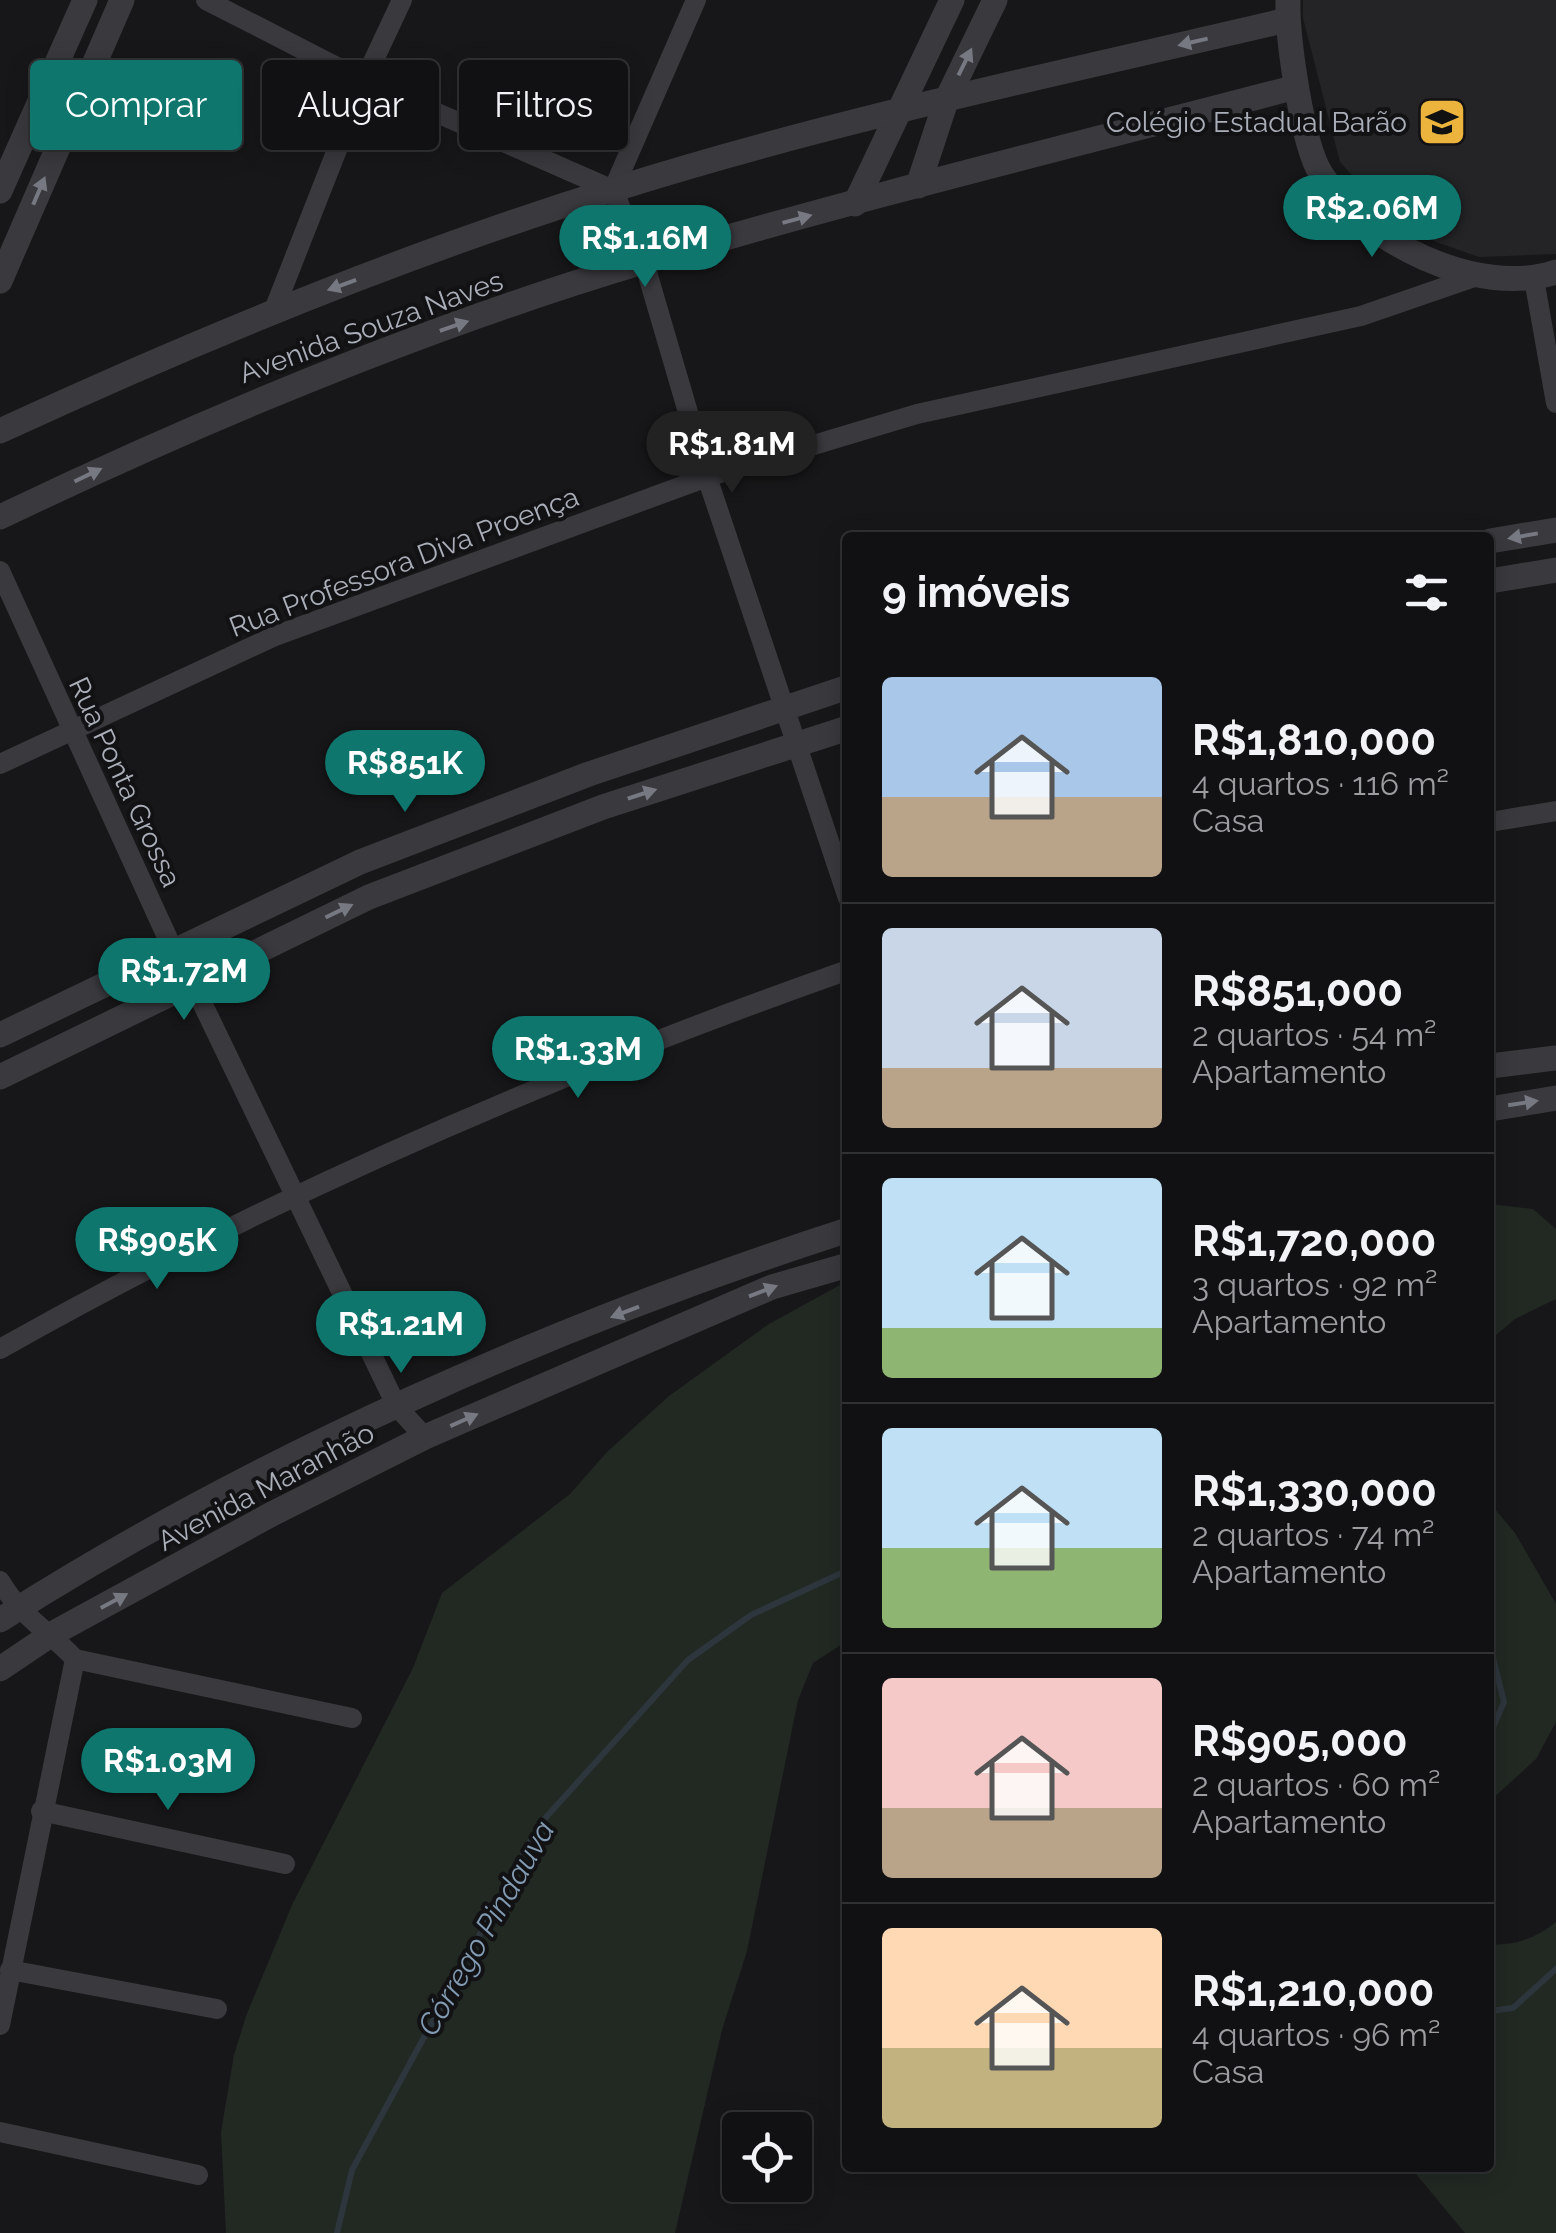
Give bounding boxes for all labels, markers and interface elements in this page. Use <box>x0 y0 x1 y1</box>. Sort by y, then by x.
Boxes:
one-way arrow <box>1177 35 1208 50</box>
one-way arrow <box>957 47 974 76</box>
chip: Comprar <box>30 60 242 150</box>
chip: Alugar <box>262 60 439 150</box>
chip: Filtros <box>459 60 628 150</box>
school or university icon: Colégio Estadual Barão <box>1416 96 1468 148</box>
place label: Colégio Estadual Barão <box>1106 106 1407 139</box>
pin: R$2.06M <box>1280 175 1464 260</box>
one-way arrow <box>31 177 47 206</box>
text: R$2.06M <box>1305 189 1439 226</box>
pin: R$1.16M <box>553 205 737 290</box>
one-way arrow <box>782 211 813 227</box>
text: R$1.16M <box>581 219 709 256</box>
street label: Avenida Souza Naves <box>235 264 507 390</box>
one-way arrow <box>327 278 357 293</box>
one-way arrow <box>439 318 469 333</box>
pin: R$1.81M <box>640 411 824 496</box>
text: R$1.81M <box>668 425 796 462</box>
one-way arrow <box>74 466 103 483</box>
street label: Rua Professora Diva Proença <box>225 480 583 644</box>
one-way arrow <box>1507 529 1538 544</box>
icon: filters <box>1399 565 1454 620</box>
text: 9 imóveis <box>882 568 1070 617</box>
street label: Rua Ponta Grossa <box>62 672 188 892</box>
text: R$1,810,000 <box>1192 716 1436 765</box>
icon: home <box>962 717 1082 837</box>
pin: R$851K <box>324 730 486 815</box>
text: R$851K <box>347 744 463 781</box>
text: 4 quartos · 116 m² <box>1192 765 1449 802</box>
one-way arrow <box>628 786 658 801</box>
text: Casa <box>1192 802 1264 839</box>
one-way arrow <box>325 903 354 920</box>
pin: R$1.72M <box>92 938 276 1023</box>
text: R$1.72M <box>120 952 248 989</box>
text: R$851,000 <box>1192 967 1403 1016</box>
icon: home <box>962 968 1082 1088</box>
pin: R$1.33M <box>486 1016 670 1101</box>
text: 2 quartos · 54 m² <box>1192 1016 1436 1053</box>
text: R$1.33M <box>514 1030 642 1067</box>
text: Apartamento <box>1192 1053 1386 1090</box>
one-way arrow <box>1508 1095 1539 1111</box>
pin: R$905K <box>76 1207 238 1292</box>
text: R$1,720,000 <box>1192 1217 1436 1266</box>
icon: home <box>962 1218 1082 1338</box>
text: R$905K <box>97 1221 217 1258</box>
text: 3 quartos · 92 m² <box>1192 1266 1437 1303</box>
one-way arrow <box>748 1283 778 1298</box>
pin: R$1.21M <box>309 1291 493 1376</box>
text: Apartamento <box>1192 1303 1386 1340</box>
one-way arrow <box>609 1304 639 1320</box>
text: R$1.21M <box>338 1305 464 1342</box>
one-way arrow <box>450 1412 479 1428</box>
street label: Avenida Maranhão <box>152 1416 380 1558</box>
text: R$1,330,000 <box>1192 1467 1437 1516</box>
icon: home <box>962 1468 1082 1588</box>
text: 2 quartos · 74 m² <box>1192 1516 1435 1553</box>
text: Apartamento <box>1192 1553 1386 1590</box>
one-way arrow <box>99 1593 128 1610</box>
text: R$905,000 <box>1192 1717 1407 1766</box>
icon: home <box>962 1718 1082 1838</box>
pin: R$1.03M <box>76 1728 260 1813</box>
text: R$1.03M <box>103 1742 233 1779</box>
text: 2 quartos · 60 m² <box>1192 1766 1440 1803</box>
text: Apartamento <box>1192 1803 1386 1840</box>
water label: Córrego Pindauva <box>410 1814 562 2042</box>
text: R$1,210,000 <box>1192 1967 1434 2016</box>
icon: home <box>962 1968 1082 2088</box>
text: 4 quartos · 96 m² <box>1192 2016 1440 2053</box>
text: Casa <box>1192 2053 1264 2090</box>
map controls <box>722 2112 812 2202</box>
button: locate <box>722 2112 812 2202</box>

